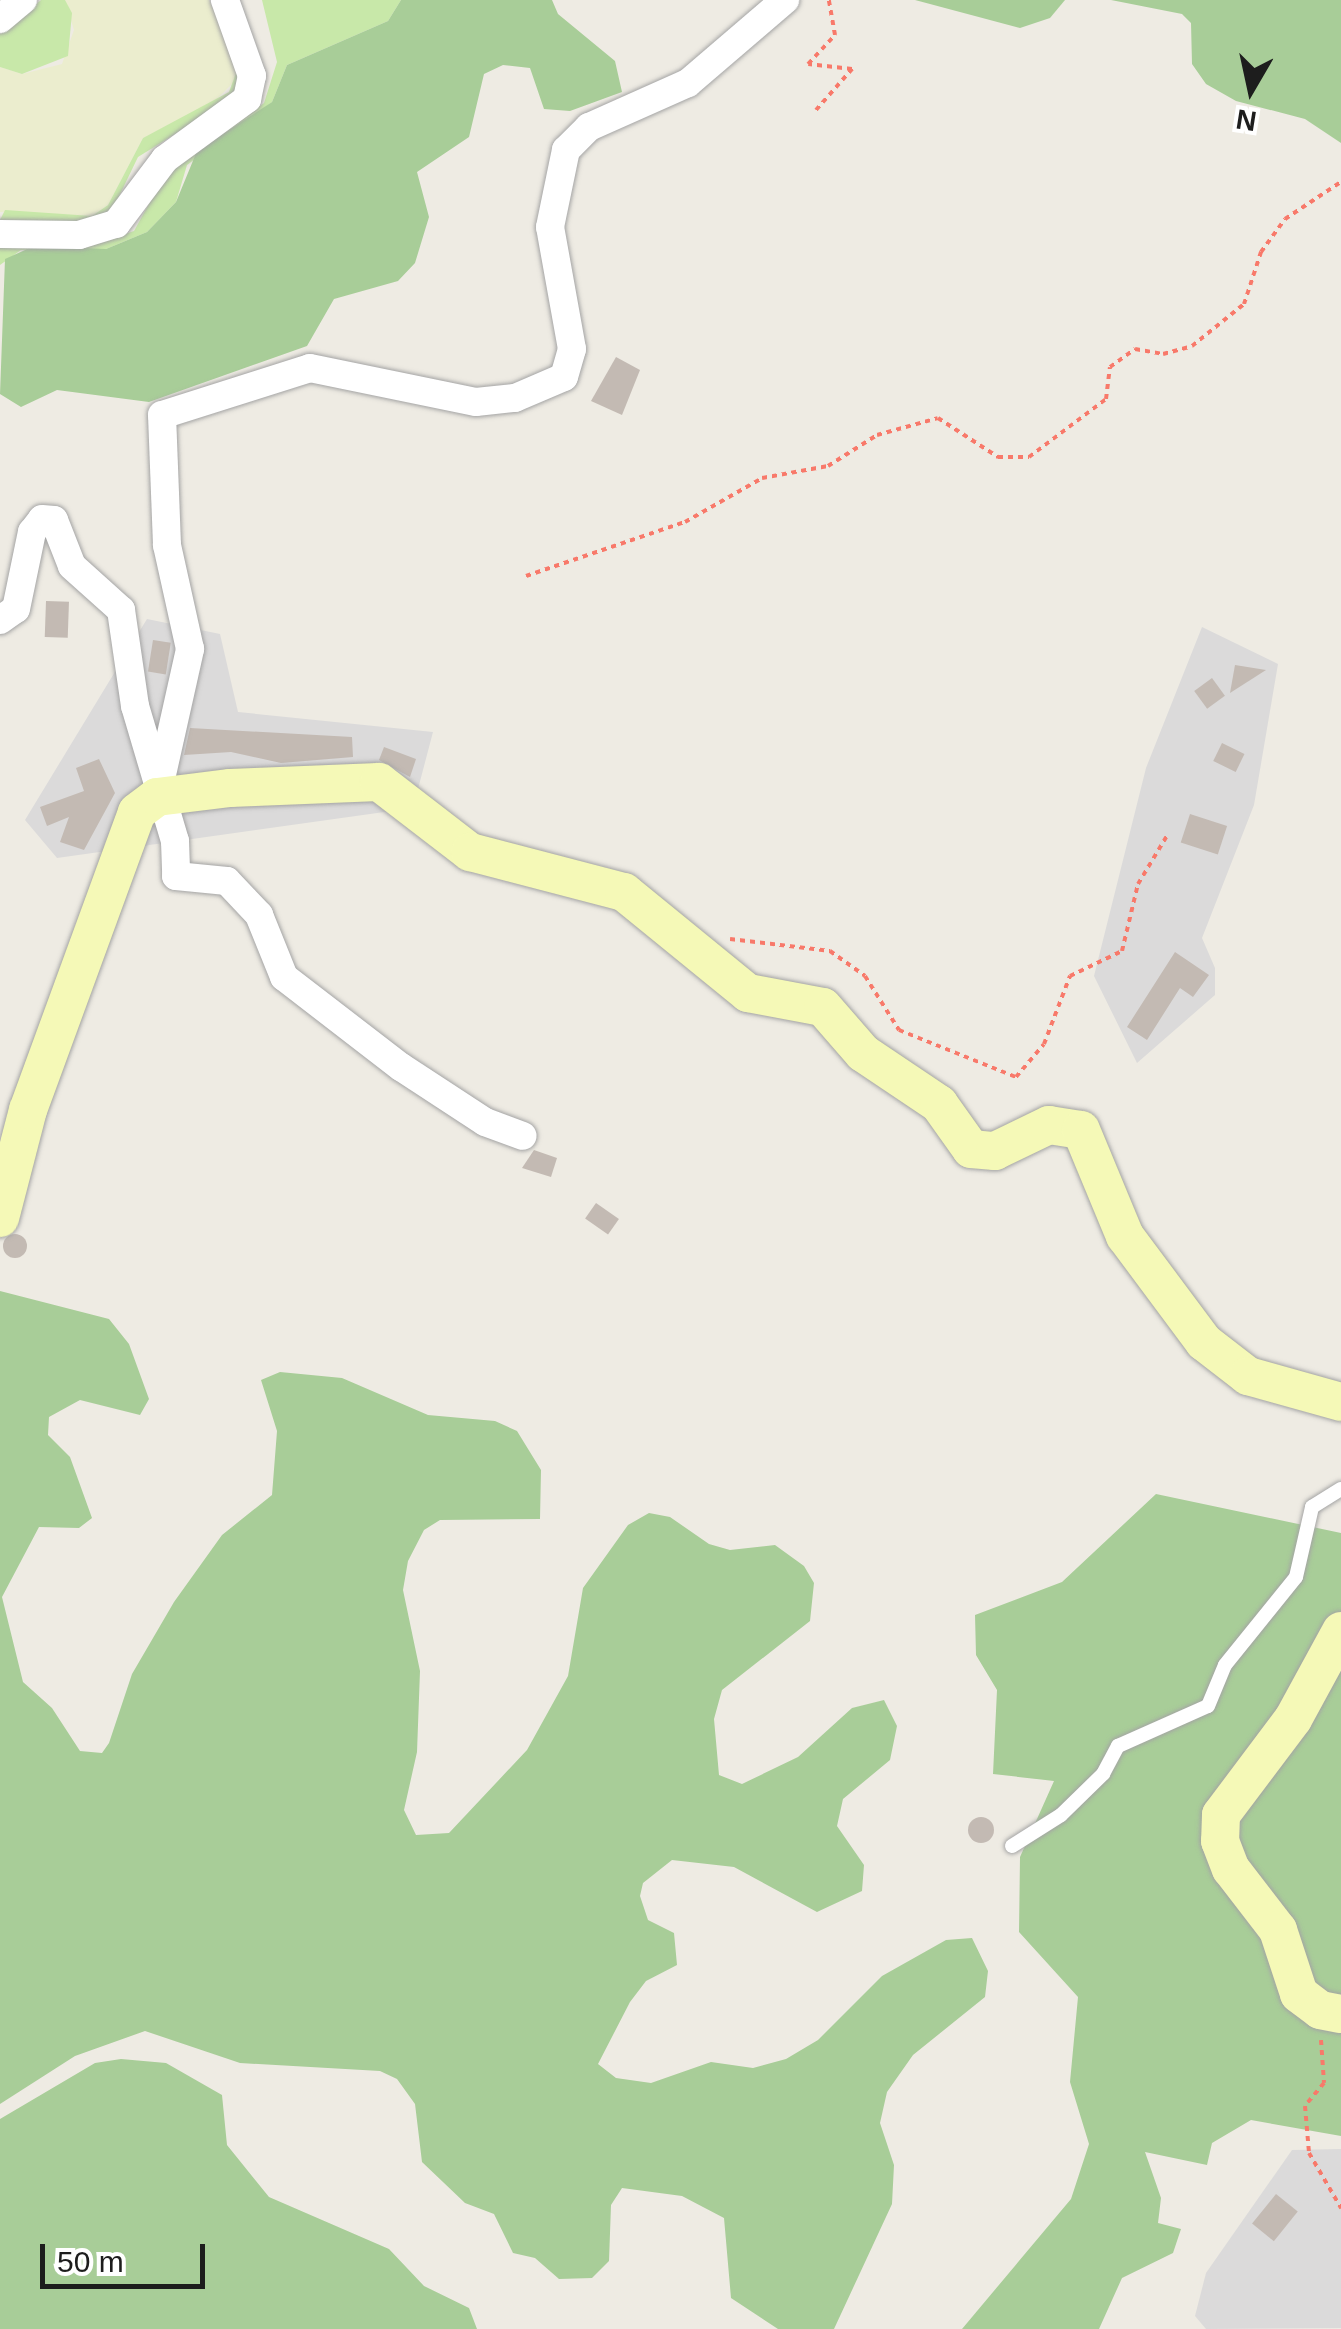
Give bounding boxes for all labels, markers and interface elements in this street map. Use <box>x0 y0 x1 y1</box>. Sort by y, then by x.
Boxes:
north arrow <box>1201 40 1301 140</box>
text: N <box>1234 103 1259 137</box>
scale bar <box>45 2224 210 2286</box>
text: 50 m <box>57 2245 124 2278</box>

